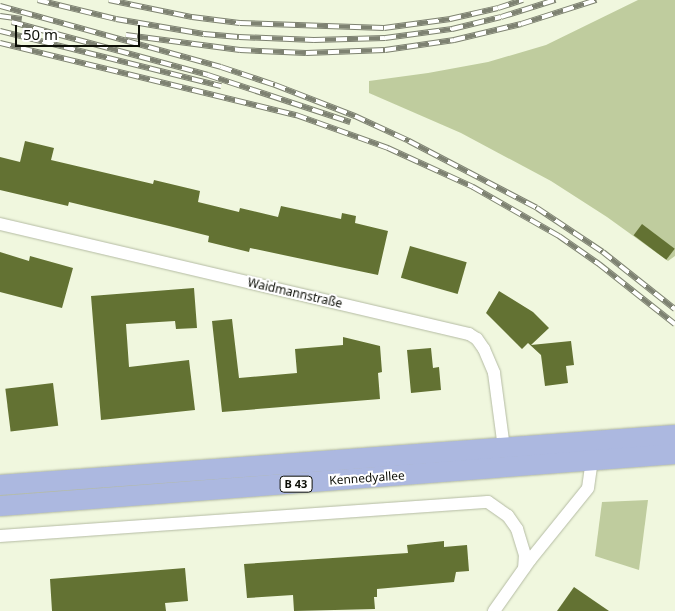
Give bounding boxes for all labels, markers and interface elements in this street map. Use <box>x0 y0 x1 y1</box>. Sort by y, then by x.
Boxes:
scale bar <box>18 15 142 47</box>
text: 50 m <box>23 24 58 44</box>
street label: Waidmannstraße <box>246 275 344 311</box>
street label: Kennedyallee <box>329 468 405 488</box>
road number: B 43 <box>278 476 314 492</box>

